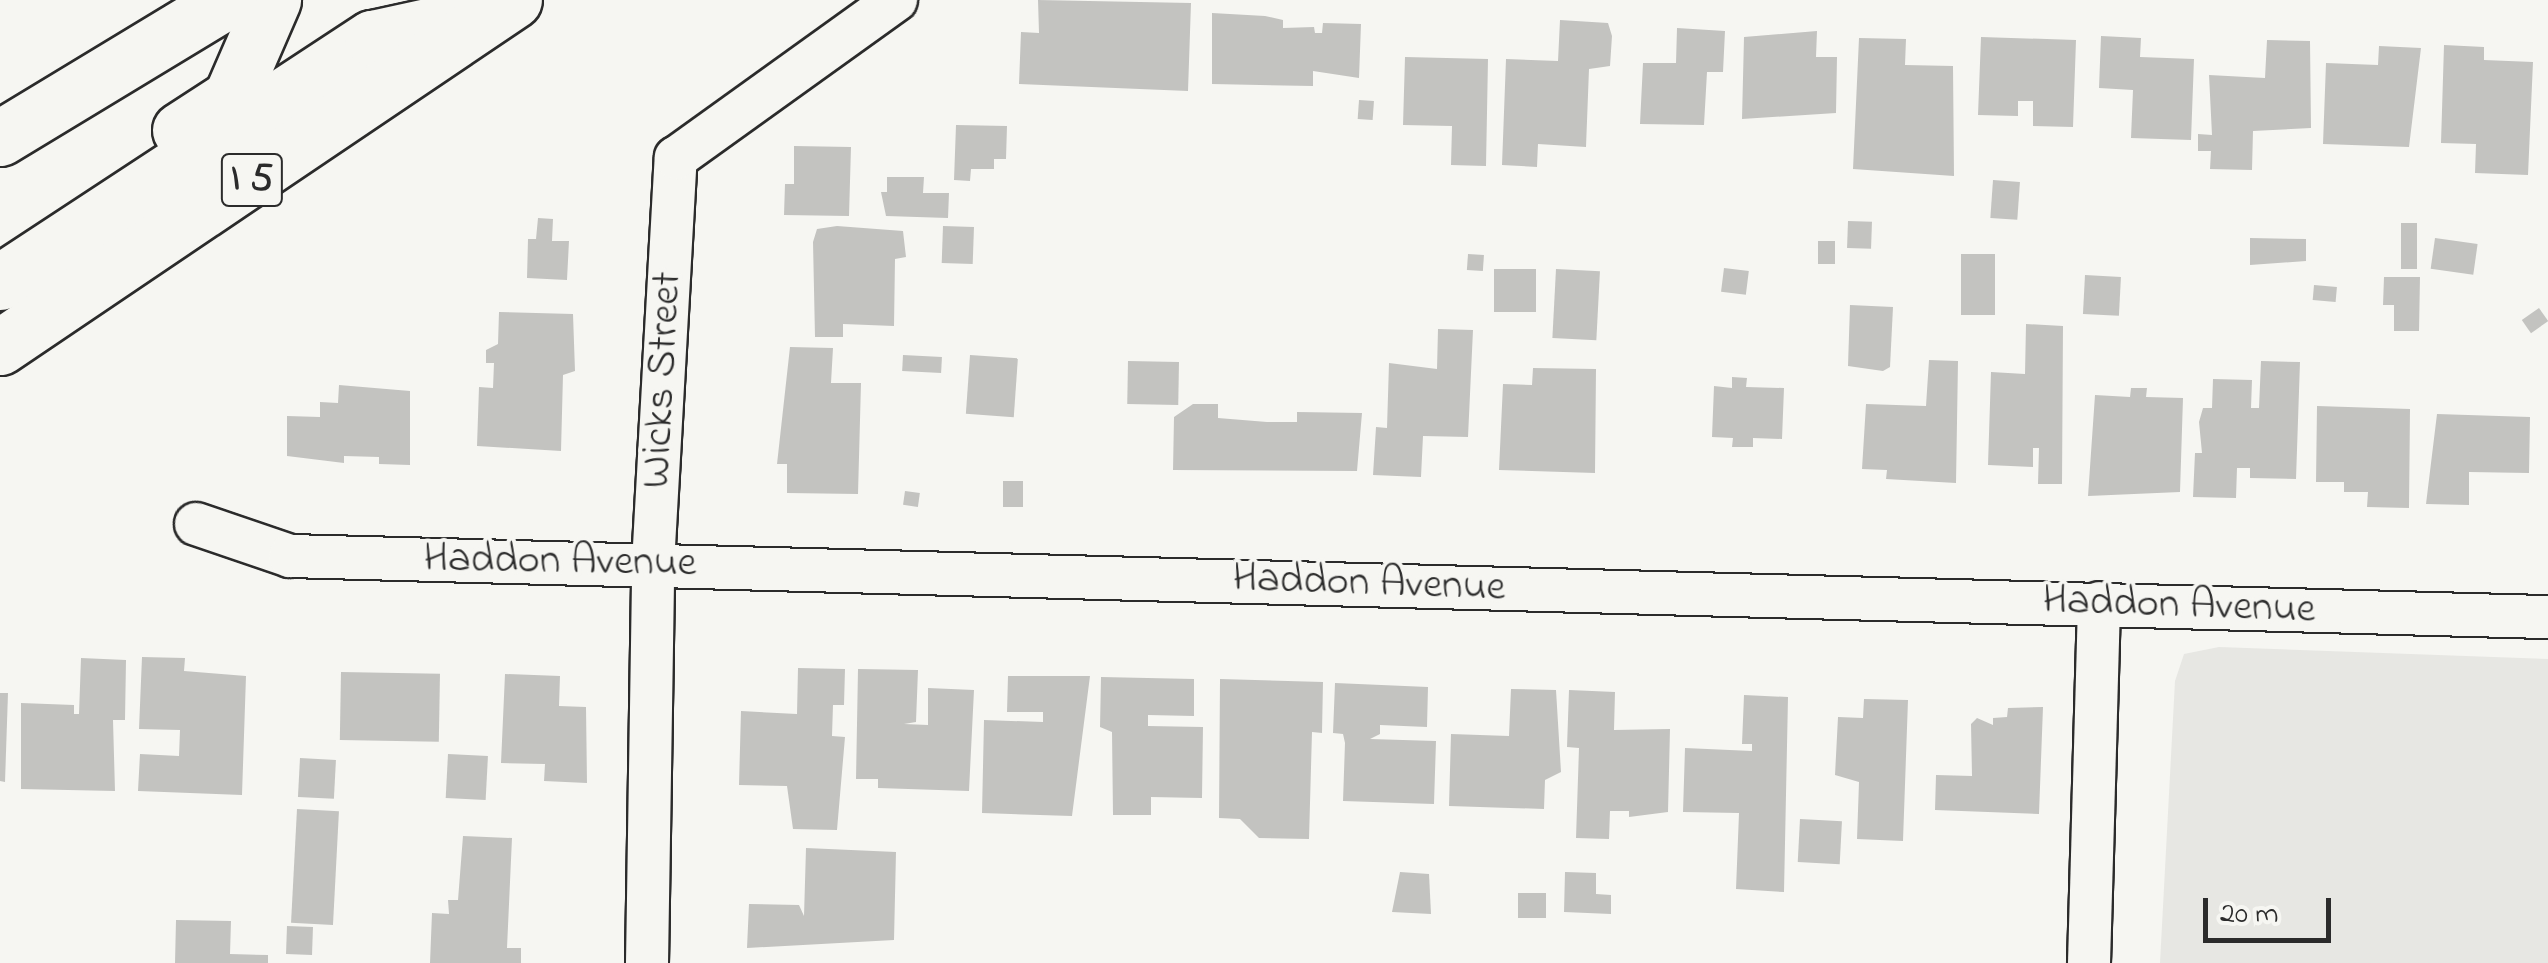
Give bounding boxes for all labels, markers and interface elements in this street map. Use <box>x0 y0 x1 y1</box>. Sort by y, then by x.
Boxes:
road number: I 5 <box>220 145 284 215</box>
street label: Wicks Street <box>632 270 694 490</box>
street label: Haddon Avenue <box>423 534 697 590</box>
street label: Haddon Avenue <box>1232 554 1506 614</box>
street label: Haddon Avenue <box>2042 576 2316 636</box>
scale bar <box>2208 878 2336 940</box>
text: 20 m <box>2220 893 2279 937</box>

